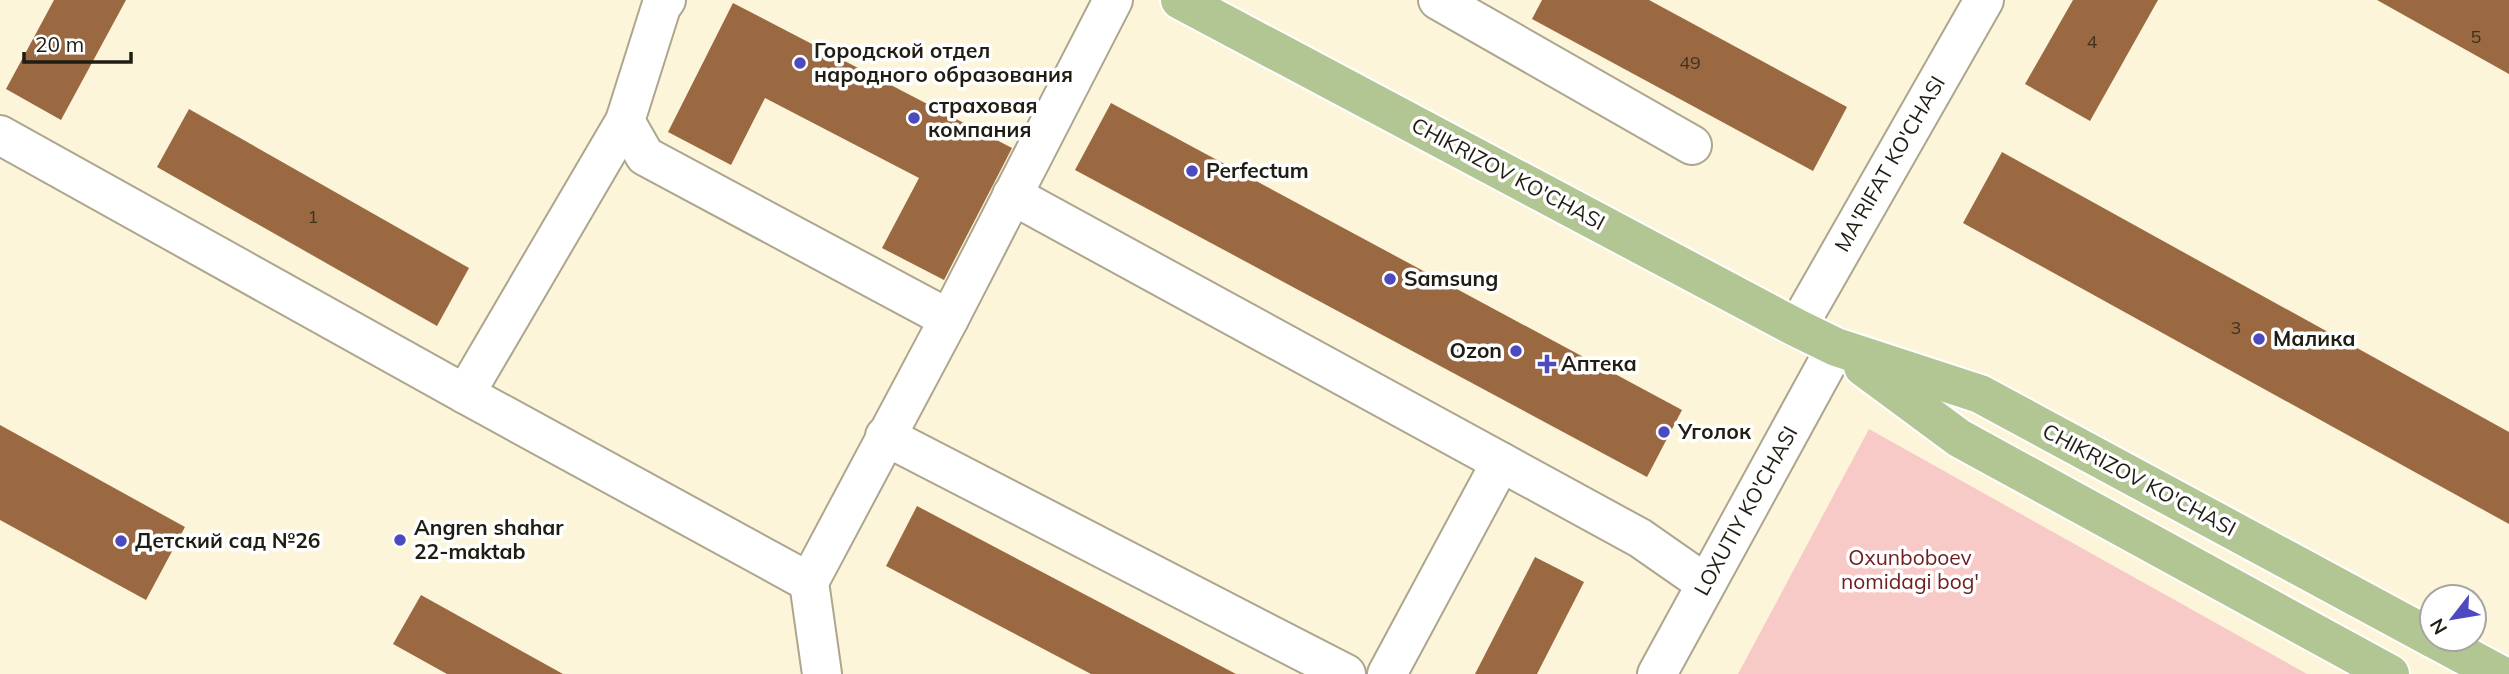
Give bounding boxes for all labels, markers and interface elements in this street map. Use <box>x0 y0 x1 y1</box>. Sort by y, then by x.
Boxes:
scale bar <box>24 21 131 65</box>
house number: 5 <box>2471 25 2482 48</box>
house number: 4 <box>2087 30 2098 53</box>
text: 20 m <box>35 31 84 57</box>
place label: Городской отдел народного образования <box>814 37 1073 87</box>
house number: 49 <box>1679 51 1701 74</box>
marker: Городской отдел народного образования <box>792 55 808 71</box>
street label: MA'RIFAT KO'CHASI <box>1828 71 1950 256</box>
place label: страховая компания <box>928 92 1037 142</box>
marker: страховая компания <box>906 110 922 126</box>
street label: CHIKRIZOV KO'CHASI <box>1407 111 1610 235</box>
place label: Perfectum <box>1206 157 1309 183</box>
marker: Perfectum <box>1184 163 1200 179</box>
house number: 1 <box>308 205 318 228</box>
place label: Samsung <box>1404 265 1498 291</box>
marker: Samsung <box>1382 271 1398 287</box>
house number: 3 <box>2231 316 2241 339</box>
place label: Малика <box>2273 325 2356 351</box>
marker: Малика <box>2251 331 2267 347</box>
place label: Ozon <box>1450 337 1502 363</box>
marker: Ozon <box>1508 343 1524 359</box>
place label: Аптека <box>1561 350 1637 376</box>
marker: Аптека <box>1539 356 1555 372</box>
street label: CHIKRIZOV KO'CHASI <box>2038 417 2241 541</box>
place label: Уголок <box>1677 418 1752 444</box>
street label: LOXUTIY KO'CHASI <box>1688 421 1802 600</box>
marker: Уголок <box>1656 424 1672 440</box>
place label: Angren shahar 22-maktab <box>414 514 564 564</box>
place label: Детский сад №26 <box>135 527 320 553</box>
marker: Angren shahar 22-maktab <box>392 532 408 548</box>
marker: Детский сад №26 <box>113 533 129 549</box>
park label: Oxunboboev nomidagi bog' <box>1841 544 1979 594</box>
north arrow <box>2418 583 2488 653</box>
text: N <box>2424 614 2452 639</box>

